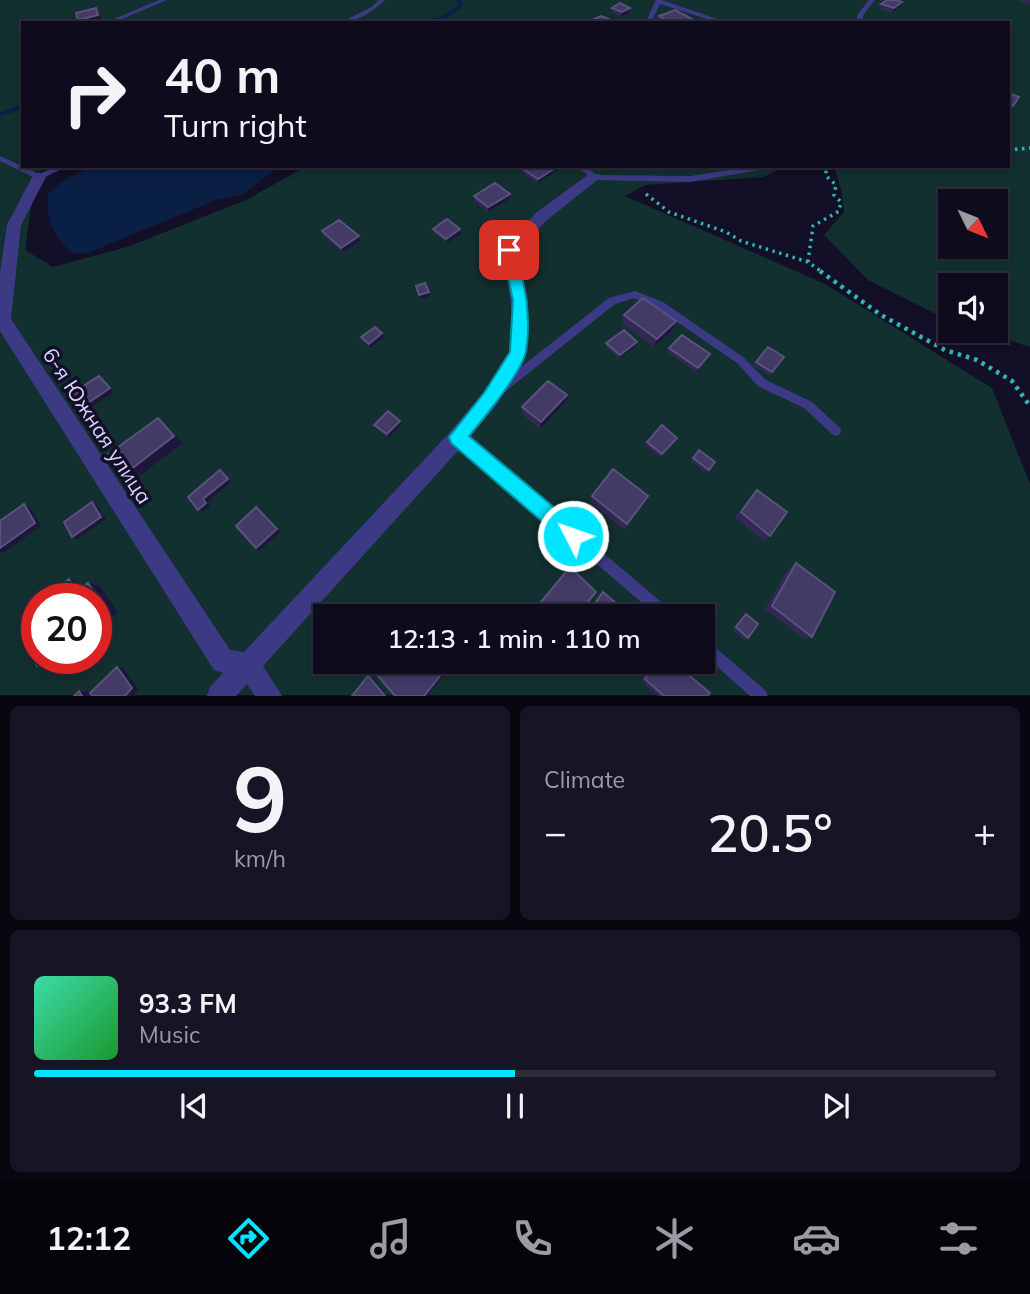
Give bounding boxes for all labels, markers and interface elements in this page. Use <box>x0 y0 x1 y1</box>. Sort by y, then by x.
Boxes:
text: 40 m <box>164 44 280 105</box>
icon: right <box>49 49 140 140</box>
text: Turn right <box>164 105 307 145</box>
north arrow <box>938 189 1008 259</box>
map controls <box>938 189 1008 343</box>
pin <box>479 220 539 280</box>
icon: arrive <box>490 231 528 269</box>
button: sound <box>938 273 1008 343</box>
street label: 6-я Южная улица <box>38 342 158 508</box>
position arrow <box>536 499 610 573</box>
speed limit sign: 20 <box>21 583 112 674</box>
text: 12:13 · 1 min · 110 m <box>387 622 641 655</box>
text: 9 <box>233 741 287 855</box>
text: Climate <box>544 765 625 794</box>
text: 20.5° <box>707 800 833 865</box>
text: − <box>544 808 567 856</box>
text: + <box>973 808 996 856</box>
text: km/h <box>234 844 286 873</box>
text: 93.3 FM <box>139 987 237 1020</box>
text: Music <box>139 1020 200 1049</box>
icon: previous <box>175 1087 213 1125</box>
icon: pause <box>496 1087 534 1125</box>
icon: next <box>817 1087 855 1125</box>
icon: directions <box>224 1214 273 1263</box>
icon: music <box>366 1214 415 1263</box>
icon: phone <box>508 1214 557 1263</box>
icon: climate <box>650 1214 699 1263</box>
icon: car <box>792 1214 841 1263</box>
icon: filters <box>934 1214 983 1263</box>
text: 12:12 <box>47 1218 131 1258</box>

